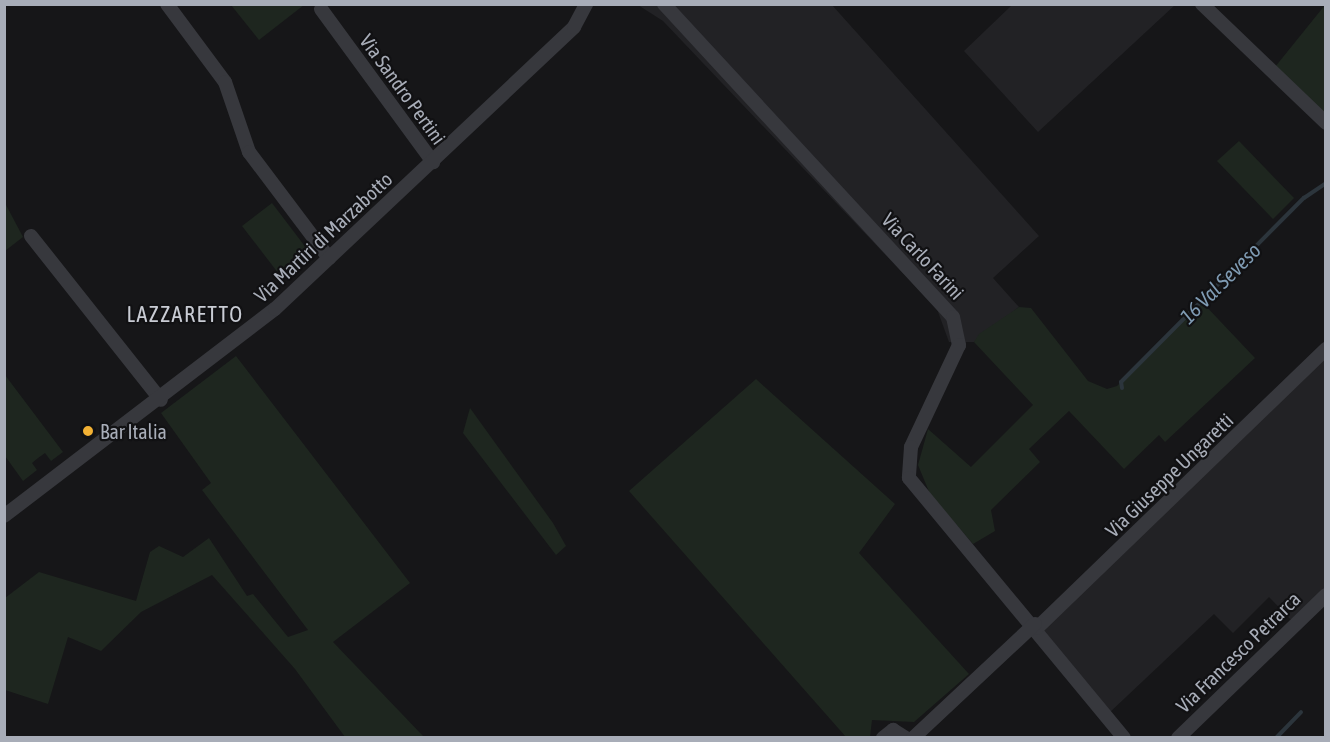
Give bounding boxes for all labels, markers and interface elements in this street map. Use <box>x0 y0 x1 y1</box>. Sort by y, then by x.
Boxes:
street label: Via Sandro Pertini <box>355 29 451 149</box>
street label: Via Martiri di Marzabotto <box>249 167 397 307</box>
street label: Via Carlo Farini <box>877 208 969 304</box>
water label: 16 Val Seveso <box>1174 237 1266 329</box>
district label: LAZZARETTO <box>127 302 243 328</box>
street label: Via Giuseppe Ungaretti <box>1100 408 1238 542</box>
place label: Bar Italia <box>100 419 167 443</box>
marker: Bar Italia <box>81 424 95 438</box>
street label: Via Francesco Petrarca <box>1171 587 1305 717</box>

